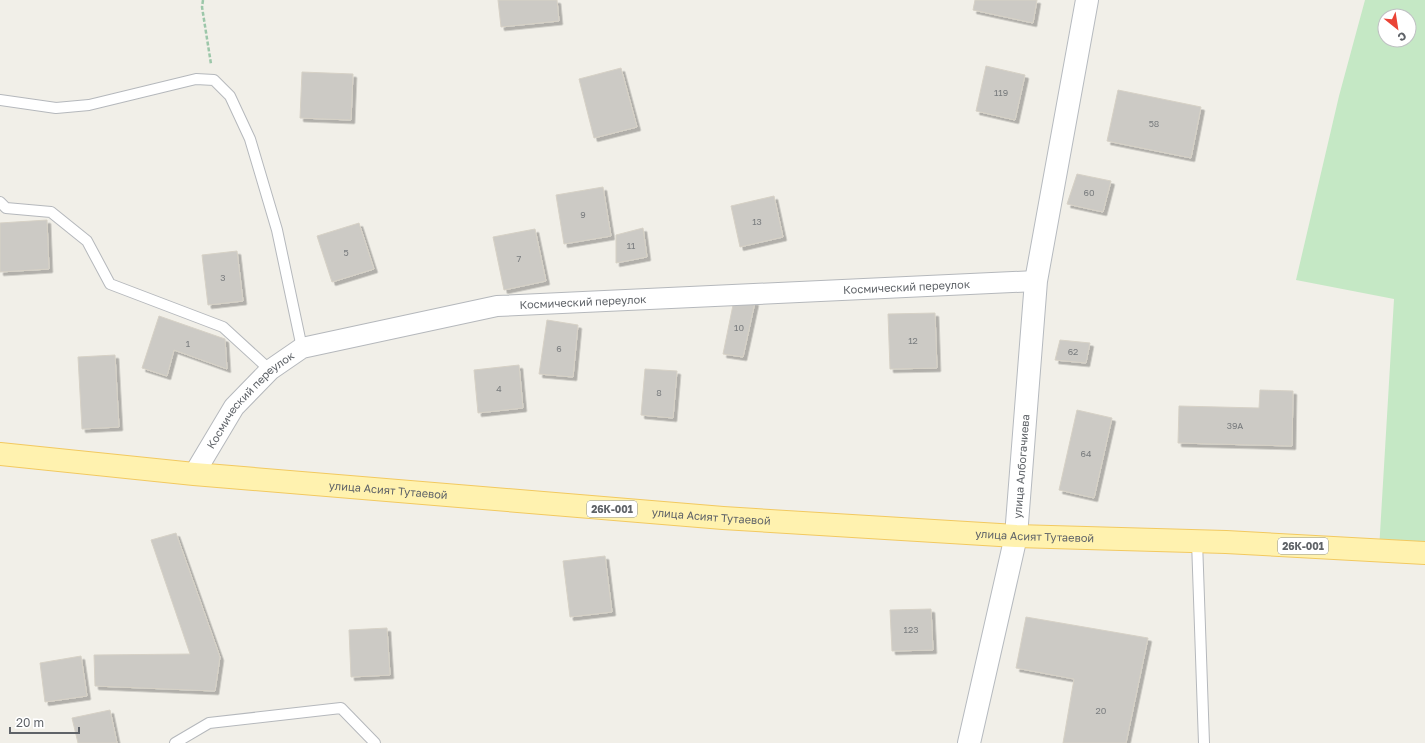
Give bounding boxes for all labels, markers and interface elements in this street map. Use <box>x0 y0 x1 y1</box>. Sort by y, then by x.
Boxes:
north arrow <box>1377 8 1417 48</box>
text: С <box>1395 30 1409 45</box>
house number: 119 <box>994 87 1008 98</box>
house number: 58 <box>1149 118 1159 129</box>
house number: 60 <box>1083 187 1095 198</box>
house number: 9 <box>580 209 586 220</box>
house number: 13 <box>752 216 762 227</box>
house number: 11 <box>627 240 636 251</box>
house number: 5 <box>343 247 349 258</box>
house number: 7 <box>517 253 522 264</box>
house number: 3 <box>220 272 226 283</box>
street label: Космический переулок <box>843 277 971 296</box>
street label: Космический переулок <box>519 292 647 311</box>
house number: 10 <box>734 322 744 333</box>
house number: 12 <box>908 335 918 346</box>
house number: 1 <box>186 338 191 349</box>
house number: 6 <box>556 343 562 354</box>
house number: 62 <box>1068 346 1078 357</box>
street label: Космический переулок <box>204 348 297 451</box>
house number: 4 <box>496 383 502 394</box>
house number: 8 <box>656 387 662 398</box>
street label: улица Албогачиева <box>1010 414 1032 519</box>
house number: 39А <box>1227 420 1243 431</box>
house number: 64 <box>1081 448 1092 459</box>
street label: улица Асият Тутаевой <box>328 478 448 501</box>
road number: 26К-001 <box>587 501 637 517</box>
street label: улица Асият Тутаевой <box>651 505 771 527</box>
street label: улица Асият Тутаевой <box>975 527 1094 544</box>
road number: 26К-001 <box>1278 538 1328 554</box>
house number: 123 <box>904 624 918 635</box>
house number: 20 <box>1096 705 1107 716</box>
scale bar <box>10 709 79 735</box>
text: 20 m <box>16 715 44 730</box>

